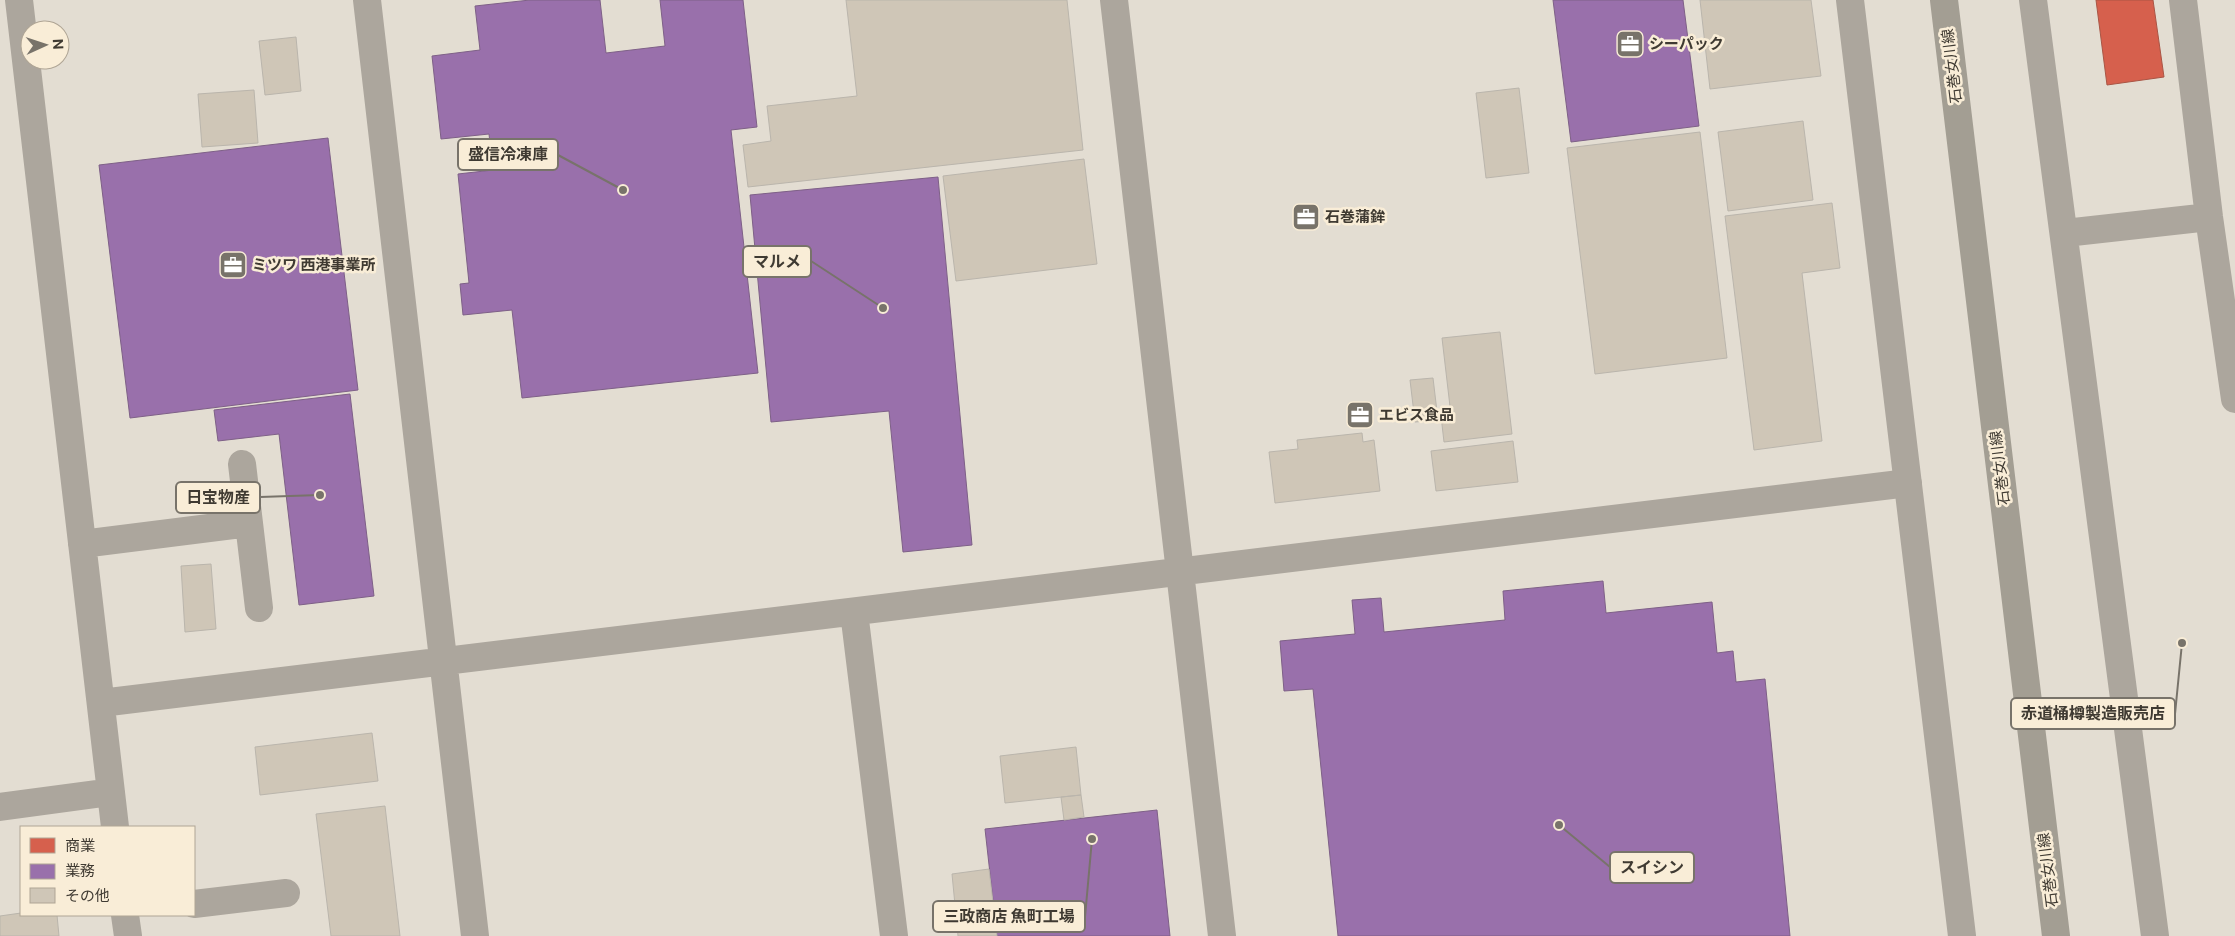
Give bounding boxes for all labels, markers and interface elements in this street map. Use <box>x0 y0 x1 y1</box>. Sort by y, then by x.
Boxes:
north arrow <box>20 20 70 70</box>
street label: 石巻女川線 <box>1938 28 1965 104</box>
office icon: シーパック <box>1615 29 1645 59</box>
place label: シーパック <box>1649 35 1724 52</box>
text: N <box>50 38 66 50</box>
callout: 盛信冷凍庫 <box>458 139 558 170</box>
text: 盛信冷凍庫 <box>468 145 548 164</box>
office icon: 石巻蒲鉾 <box>1291 202 1321 232</box>
place label: 石巻蒲鉾 <box>1325 208 1385 225</box>
callout: マルメ <box>743 246 811 277</box>
office icon: ミツワ 西港事業所 <box>218 250 248 280</box>
text: マルメ <box>753 252 801 271</box>
place label: ミツワ 西港事業所 <box>252 256 375 273</box>
office icon: エビス食品 <box>1345 400 1375 430</box>
place label: エビス食品 <box>1379 406 1454 423</box>
street label: 石巻女川線 <box>1986 430 2013 506</box>
callout: 日宝物産 <box>176 482 260 513</box>
text: 日宝物産 <box>186 488 250 507</box>
callout: 赤道桶樽製造販売店 <box>2011 698 2175 729</box>
text: 赤道桶樽製造販売店 <box>2021 704 2165 723</box>
legend <box>20 826 195 916</box>
street label: 石巻女川線 <box>2034 832 2061 908</box>
text: 商業 <box>65 837 95 854</box>
callout: スイシン <box>1610 852 1694 883</box>
text: スイシン <box>1620 858 1684 877</box>
text: 業務 <box>65 862 95 879</box>
text: その他 <box>65 887 110 904</box>
callout: 三政商店 魚町工場 <box>933 901 1085 932</box>
text: 三政商店 魚町工場 <box>943 907 1075 926</box>

